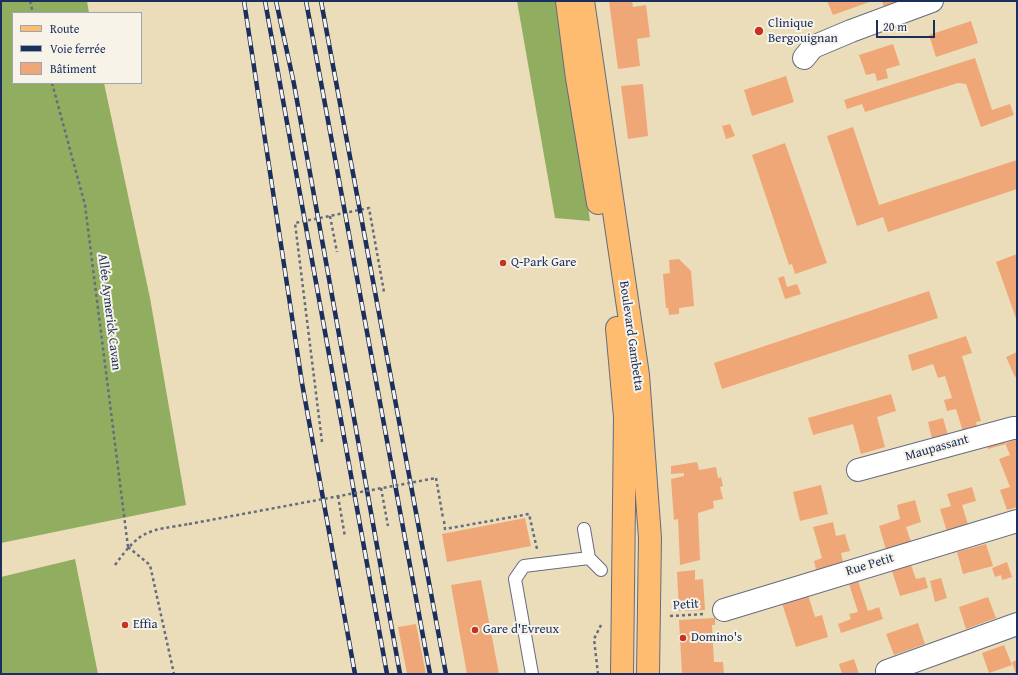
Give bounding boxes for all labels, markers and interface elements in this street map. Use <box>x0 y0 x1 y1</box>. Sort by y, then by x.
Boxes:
legend <box>12 12 142 84</box>
scale bar <box>878 12 937 38</box>
place label: Clinique Bergouignan <box>768 16 838 47</box>
text: 20 m <box>883 18 907 35</box>
text: Route <box>50 20 79 37</box>
marker: Clinique Bergouignan <box>753 25 765 37</box>
text: Voie ferrée <box>50 40 106 57</box>
text: Bâtiment <box>50 60 97 77</box>
street label: Allée Aymerick Cavan <box>94 253 124 371</box>
place label: Q-Park Gare <box>511 255 576 271</box>
marker: Q-Park Gare <box>498 258 508 268</box>
street label: Boulevard Gambetta <box>616 280 646 392</box>
street label: Maupassant <box>903 431 971 465</box>
street label: Rue Petit <box>844 550 896 580</box>
street label: Petit <box>673 596 699 614</box>
place label: Effia <box>133 617 158 633</box>
marker: Effia <box>120 620 130 630</box>
place label: Gare d'Evreux <box>483 622 559 638</box>
marker: Gare d'Evreux <box>470 625 480 635</box>
place label: Domino's <box>691 630 742 646</box>
marker: Domino's <box>678 633 688 643</box>

